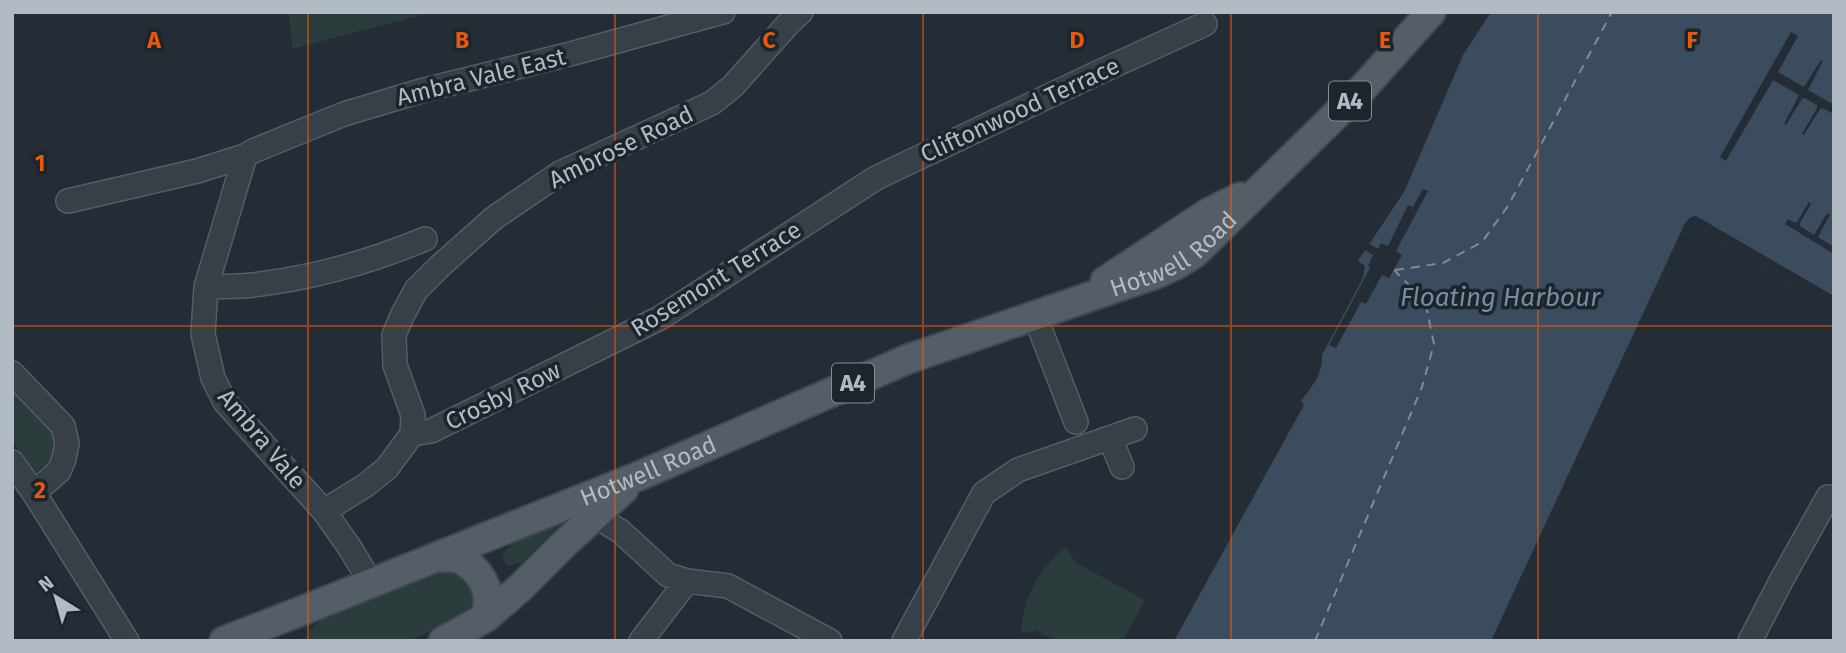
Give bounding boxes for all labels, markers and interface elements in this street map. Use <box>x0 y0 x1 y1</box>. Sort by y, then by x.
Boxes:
text: A <box>146 26 161 54</box>
text: B <box>455 26 469 54</box>
text: C <box>762 26 776 54</box>
text: D <box>1070 26 1085 54</box>
text: E <box>1379 26 1391 54</box>
text: F <box>1686 26 1698 54</box>
street label: Ambra Vale East <box>394 42 569 112</box>
street label: Cliftonwood Terrace <box>916 52 1124 168</box>
road number: A4 <box>1329 82 1371 120</box>
street label: Ambrose Road <box>544 100 698 194</box>
text: 1 <box>35 149 45 177</box>
street label: Hotwell Road <box>1106 206 1243 303</box>
street label: Rosemont Terrace <box>626 215 806 343</box>
water label: Floating Harbour <box>1400 282 1601 313</box>
street label: Crosby Row <box>441 356 565 436</box>
road number: A4 <box>832 364 874 402</box>
street label: Ambra Vale <box>212 383 312 495</box>
street label: Hotwell Road <box>576 430 721 512</box>
text: 2 <box>34 476 46 504</box>
north arrow <box>21 562 91 632</box>
text: N <box>34 571 58 597</box>

